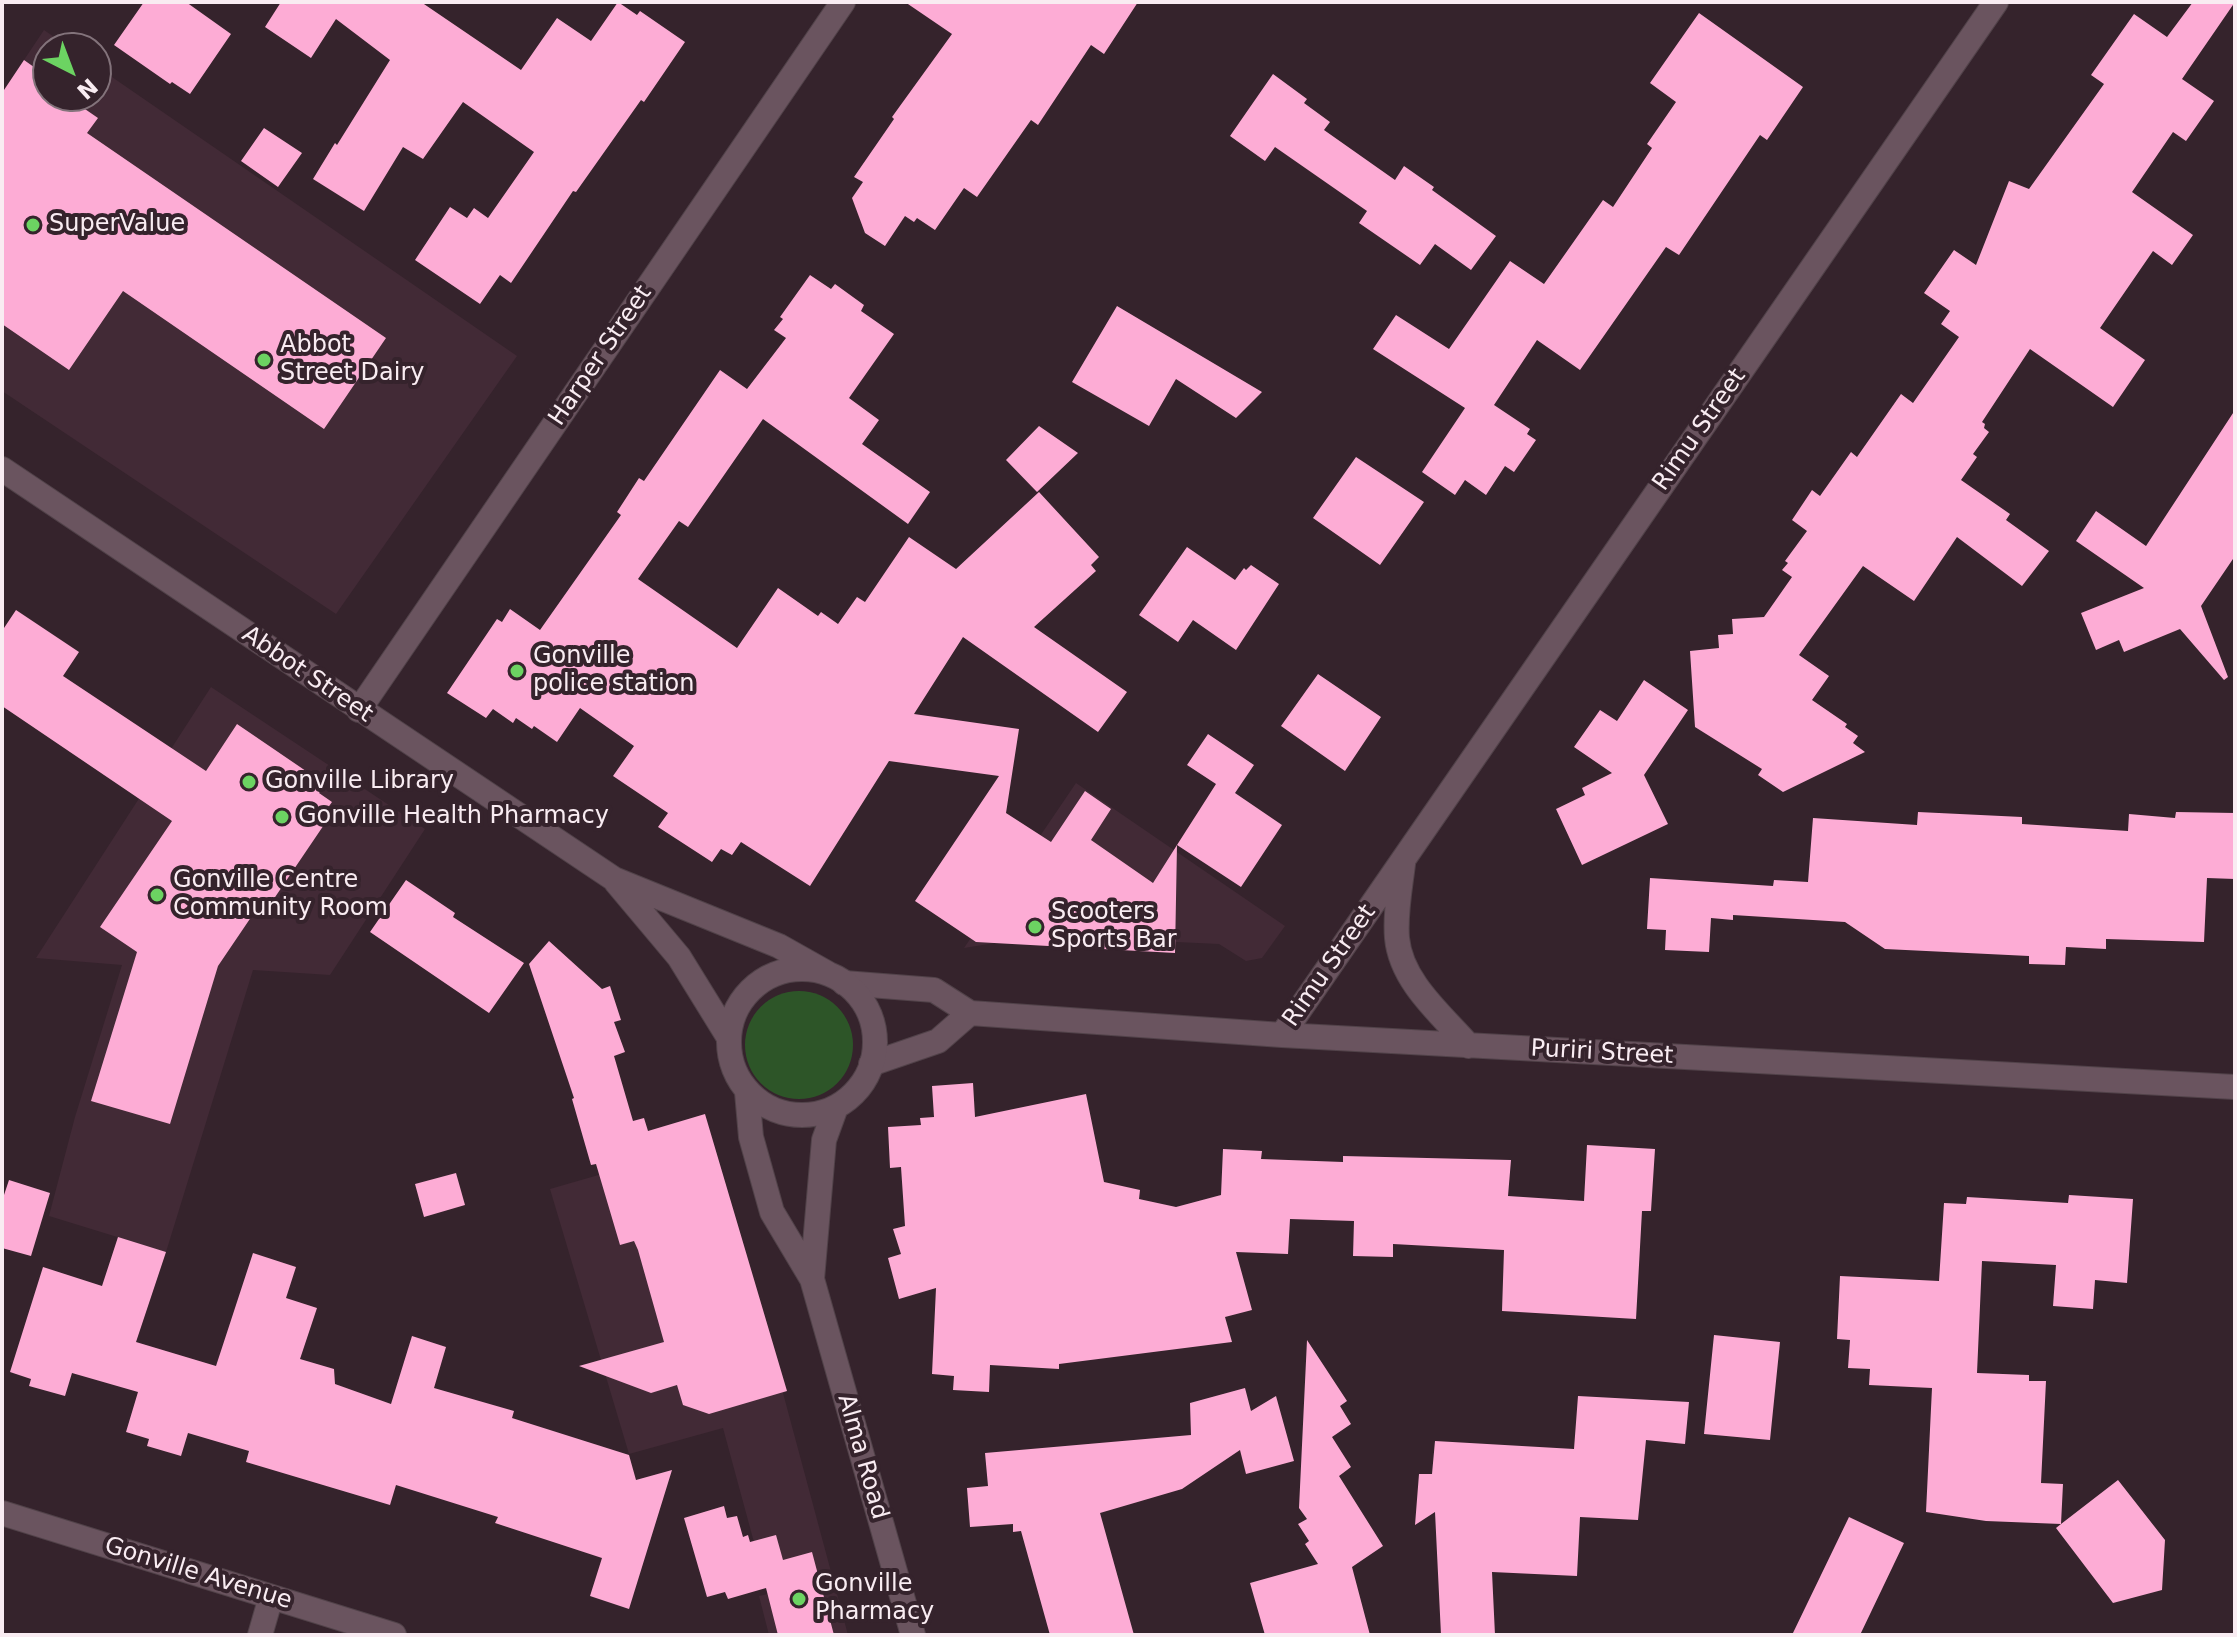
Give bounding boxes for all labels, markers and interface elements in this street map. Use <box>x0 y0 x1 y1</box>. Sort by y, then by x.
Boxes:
north arrow <box>32 32 112 112</box>
text: N <box>72 73 102 104</box>
place label: SuperValue <box>49 211 185 239</box>
marker: SuperValue <box>24 216 42 234</box>
street label: Harper Street <box>543 280 659 432</box>
place label: Abbot Street Dairy <box>280 332 424 388</box>
marker: Abbot Street Dairy <box>255 351 273 369</box>
street label: Rimu Street <box>1647 363 1753 497</box>
street label: Abbot Street <box>236 621 378 729</box>
place label: Gonville police station <box>533 643 694 699</box>
marker: Gonville police station <box>508 662 526 680</box>
place label: Gonville Library <box>265 768 454 796</box>
marker: Gonville Library <box>240 773 258 791</box>
place label: Gonville Health Pharmacy <box>298 803 609 831</box>
marker: Gonville Health Pharmacy <box>273 808 291 826</box>
place label: Gonville Centre Community Room <box>173 867 388 923</box>
marker: Gonville Centre Community Room <box>148 886 166 904</box>
place label: Scooters Sports Bar <box>1051 899 1177 955</box>
street label: Rimu Street <box>1277 899 1383 1033</box>
marker: Scooters Sports Bar <box>1026 918 1044 936</box>
street label: Puriri Street <box>1530 1035 1674 1071</box>
street label: Alma Road <box>830 1391 894 1523</box>
street label: Gonville Avenue <box>101 1532 295 1616</box>
place label: Gonville Pharmacy <box>815 1571 934 1627</box>
marker: Gonville Pharmacy <box>790 1590 808 1608</box>

